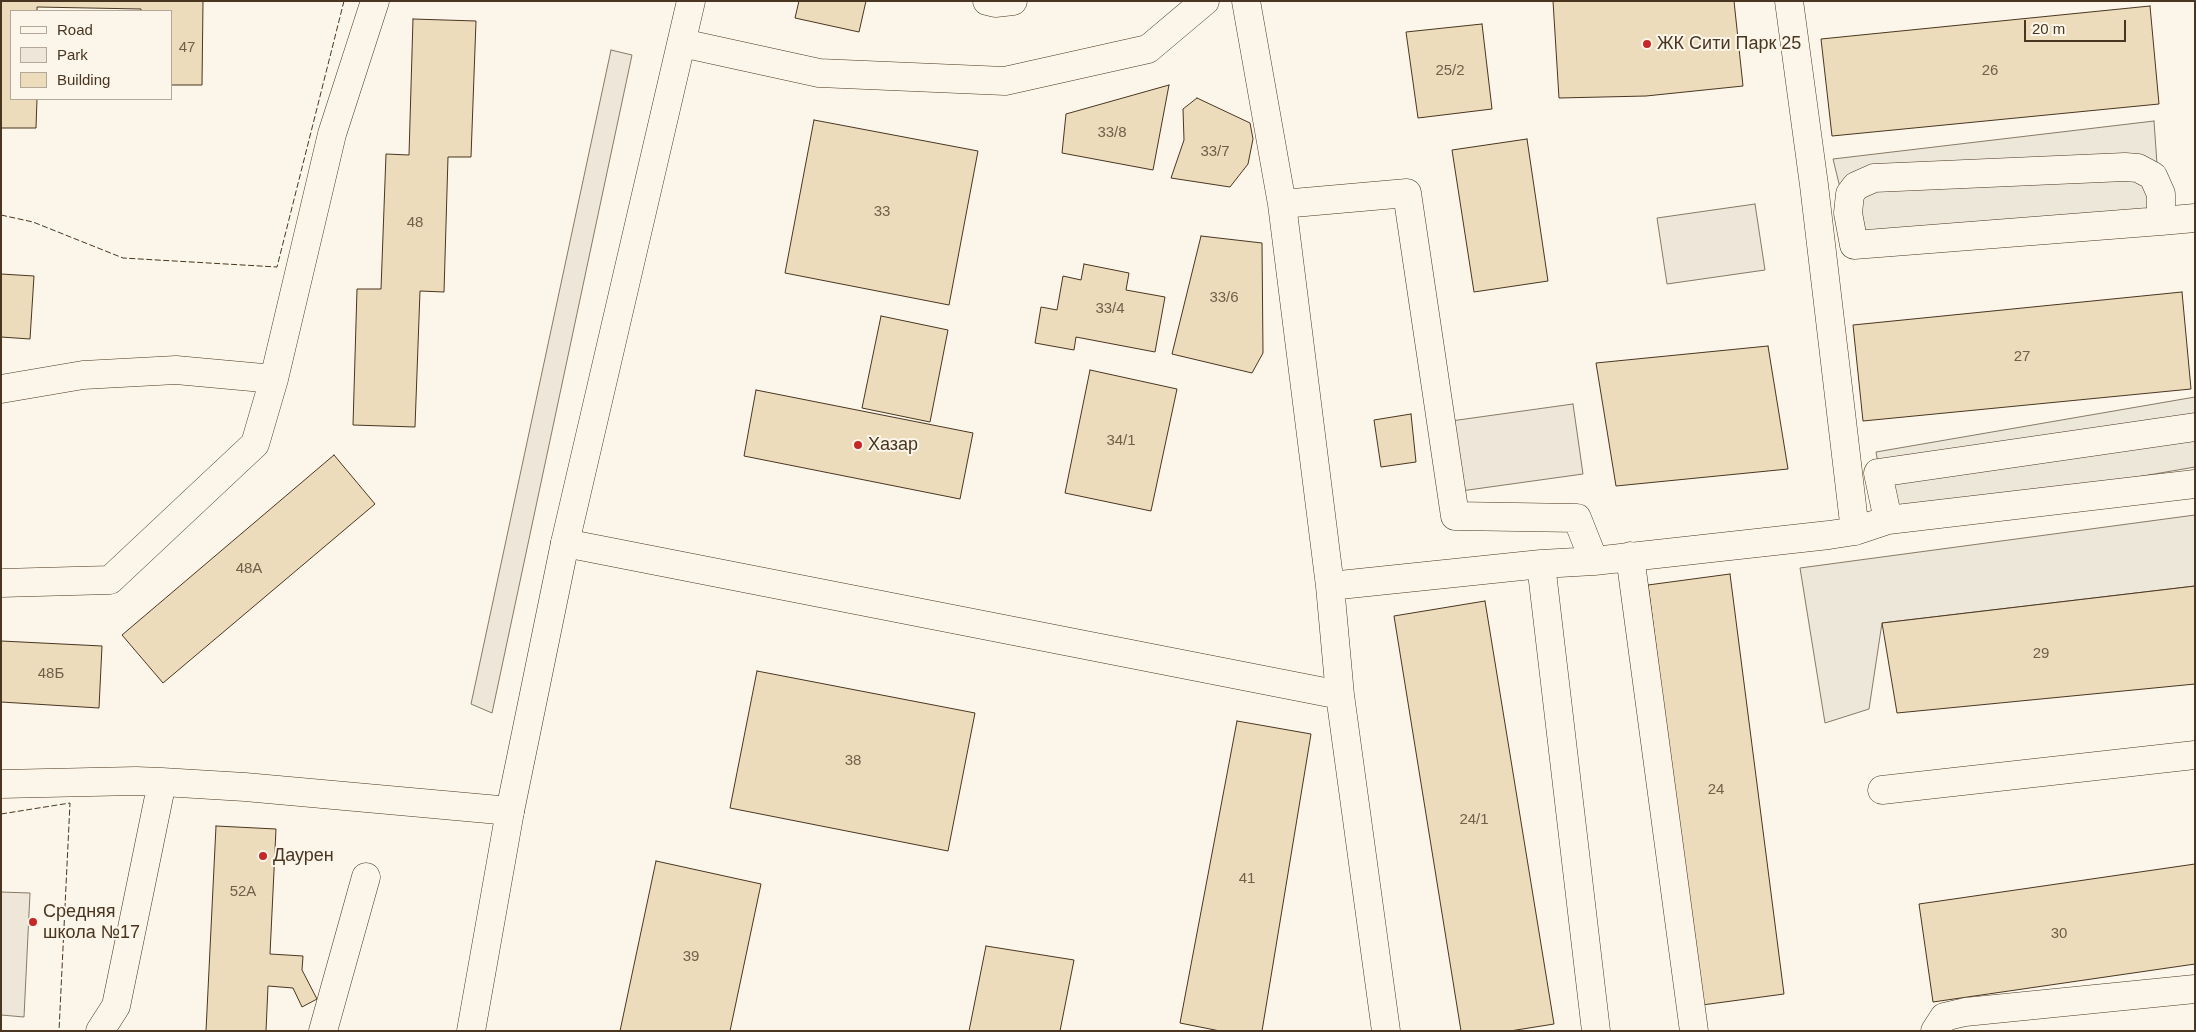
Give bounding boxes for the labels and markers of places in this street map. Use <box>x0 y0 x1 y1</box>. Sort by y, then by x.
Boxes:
place label: ЖК Сити Парк 25 <box>1657 33 1801 55</box>
marker: ЖК Сити Парк 25 <box>1641 38 1653 50</box>
place label: Хазар <box>868 434 918 456</box>
marker: Хазар <box>852 439 864 451</box>
place label: Даурен <box>273 845 334 867</box>
marker: Даурен <box>257 850 269 862</box>
place label: Средняя школа №17 <box>43 901 140 944</box>
marker: Средняя школа №17 <box>27 916 39 928</box>

